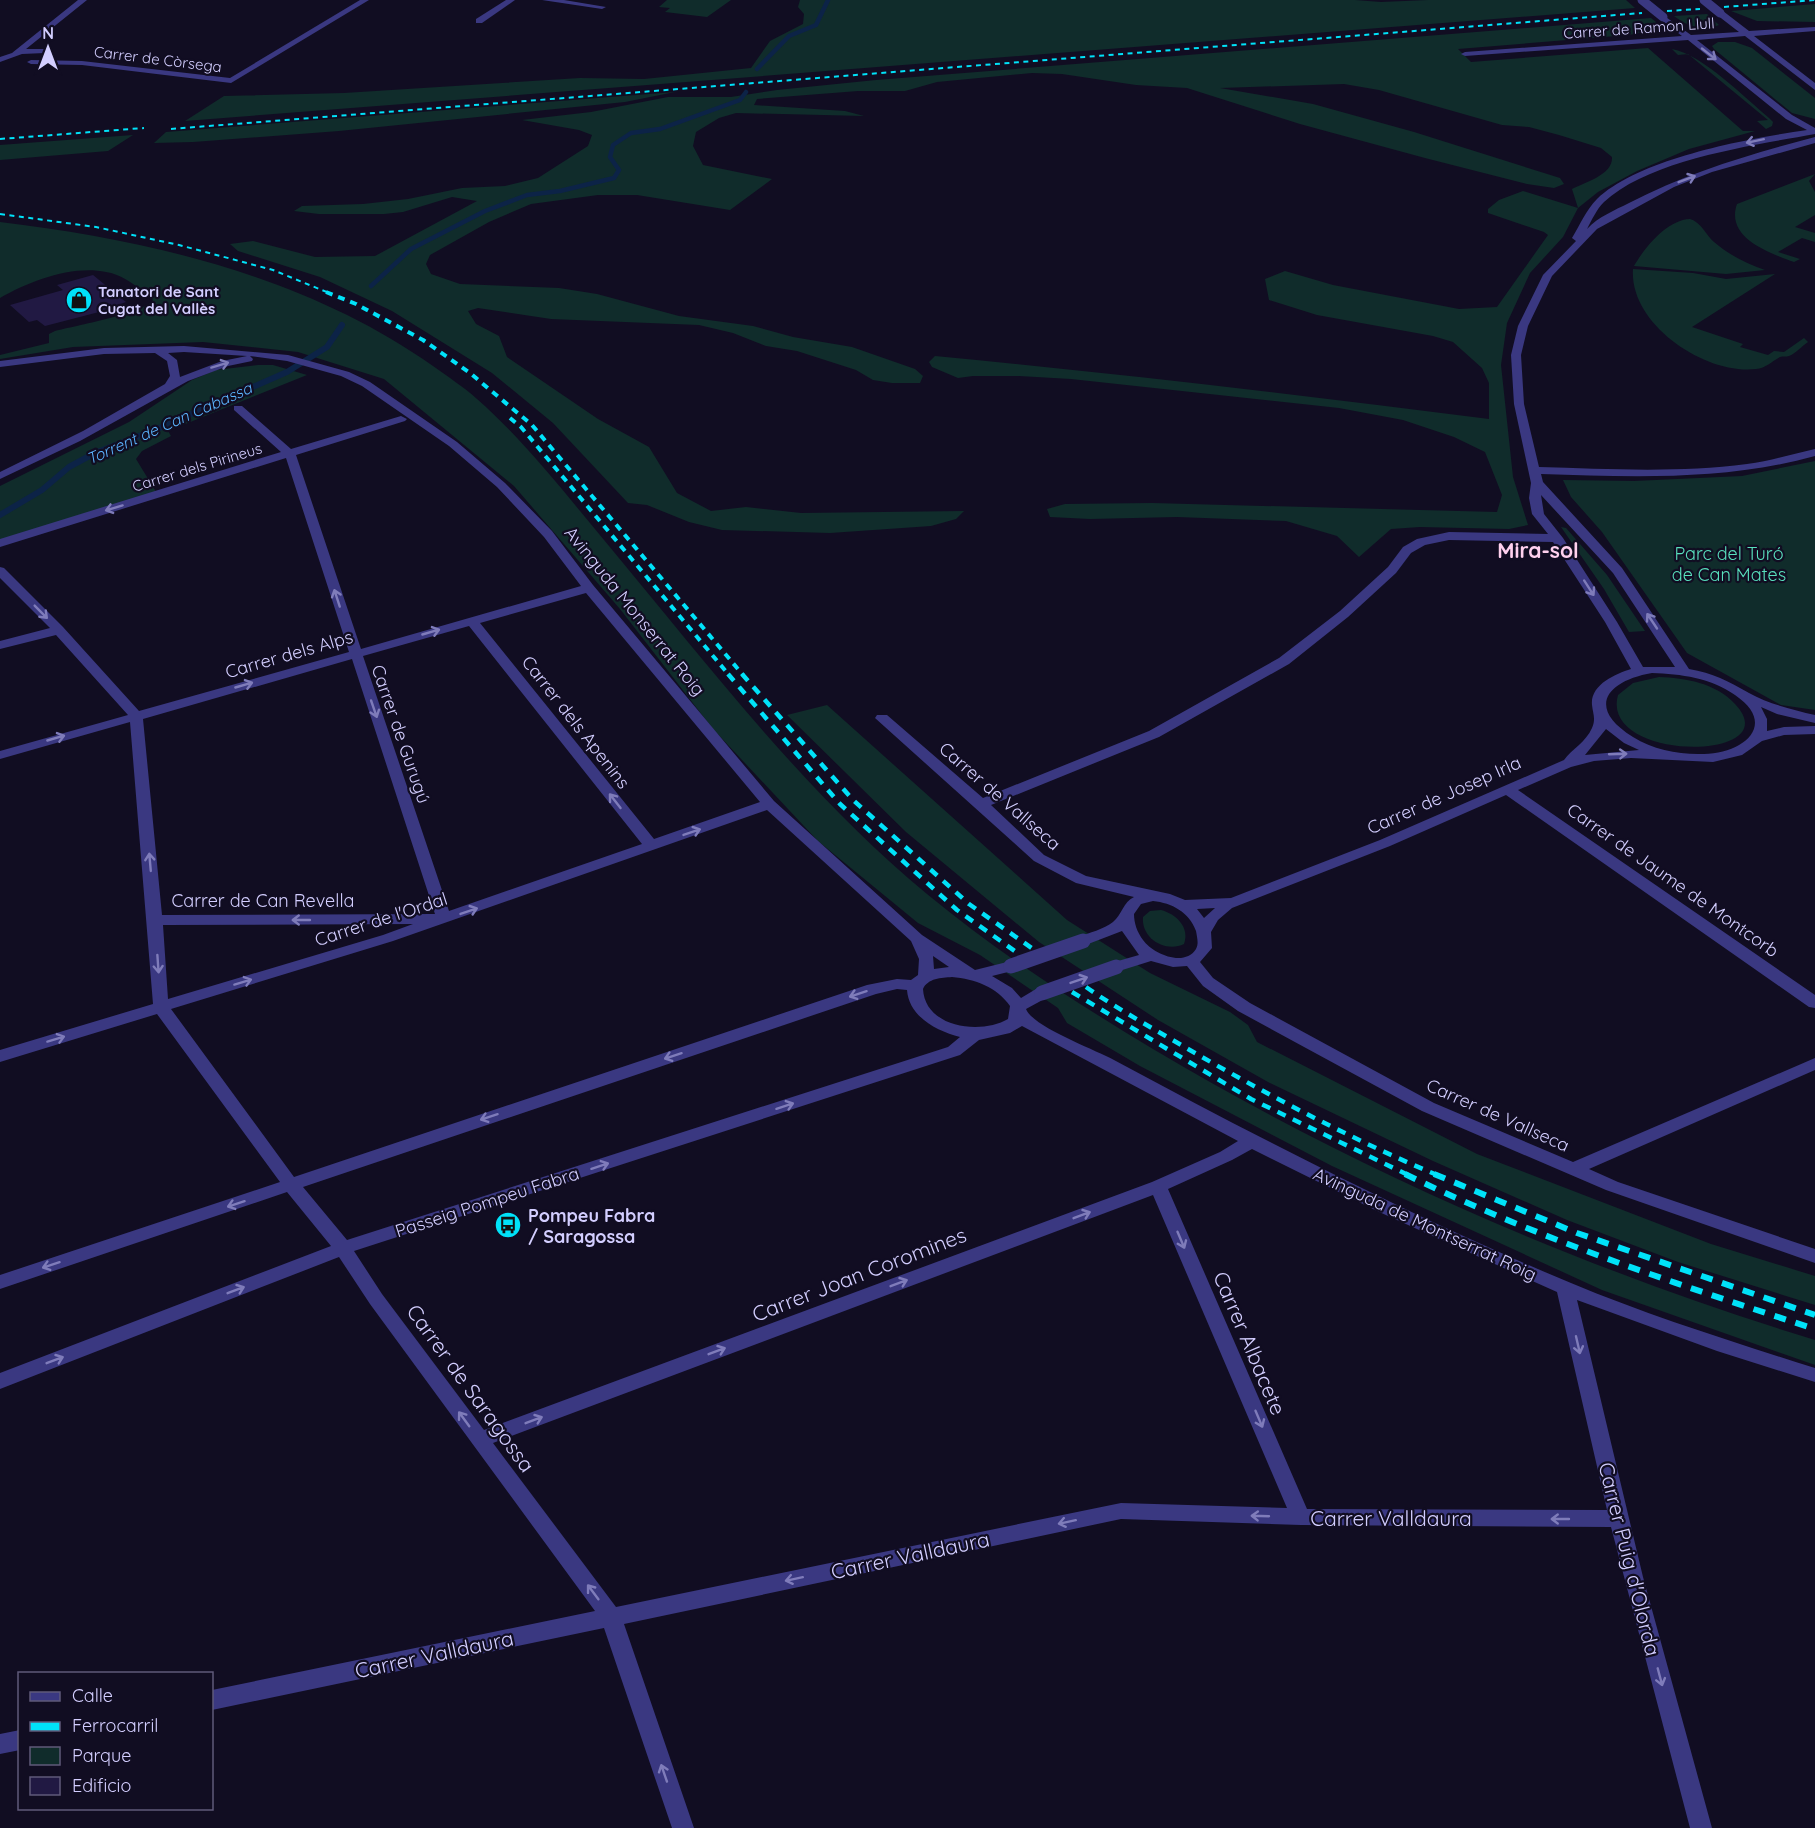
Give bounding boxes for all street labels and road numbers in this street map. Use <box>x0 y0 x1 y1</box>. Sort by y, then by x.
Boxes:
street label: Carrer de Ramon Llull <box>1563 13 1715 43</box>
street label: Carrer de Còrsega <box>93 42 223 76</box>
street label: Carrer dels Pirineus <box>130 438 264 496</box>
street label: Avinguda Monserrat Roig <box>560 522 710 700</box>
street label: Carrer dels Alps <box>222 625 356 683</box>
street label: Carrer dels Apenins <box>517 651 635 793</box>
street label: Carrer de Gurugú <box>366 662 436 806</box>
street label: Carrer de Vallseca <box>934 737 1066 855</box>
street label: Carrer de Josep Irla <box>1363 751 1525 839</box>
street label: Carrer de Jaume de Montcorb <box>1563 798 1783 962</box>
street label: Carrer de l'Ordal <box>312 887 450 951</box>
street label: Carrer de Can Revella <box>172 889 354 912</box>
street label: Carrer de Vallseca <box>1423 1073 1573 1157</box>
street label: Passeig Pompeu Fabra <box>392 1161 582 1243</box>
street label: Avinguda de Montserrat Roig <box>1310 1162 1540 1286</box>
street label: Carrer Joan Coromines <box>748 1221 970 1327</box>
street label: Carrer Albacete <box>1208 1267 1292 1419</box>
street label: Carrer de Saragossa <box>401 1299 541 1477</box>
street label: Carrer Puig d'Olorda <box>1593 1459 1667 1659</box>
street label: Carrer Valldaura <box>1310 1505 1472 1531</box>
street label: Carrer Valldaura <box>828 1526 992 1584</box>
street label: Carrer Valldaura <box>352 1625 516 1683</box>

